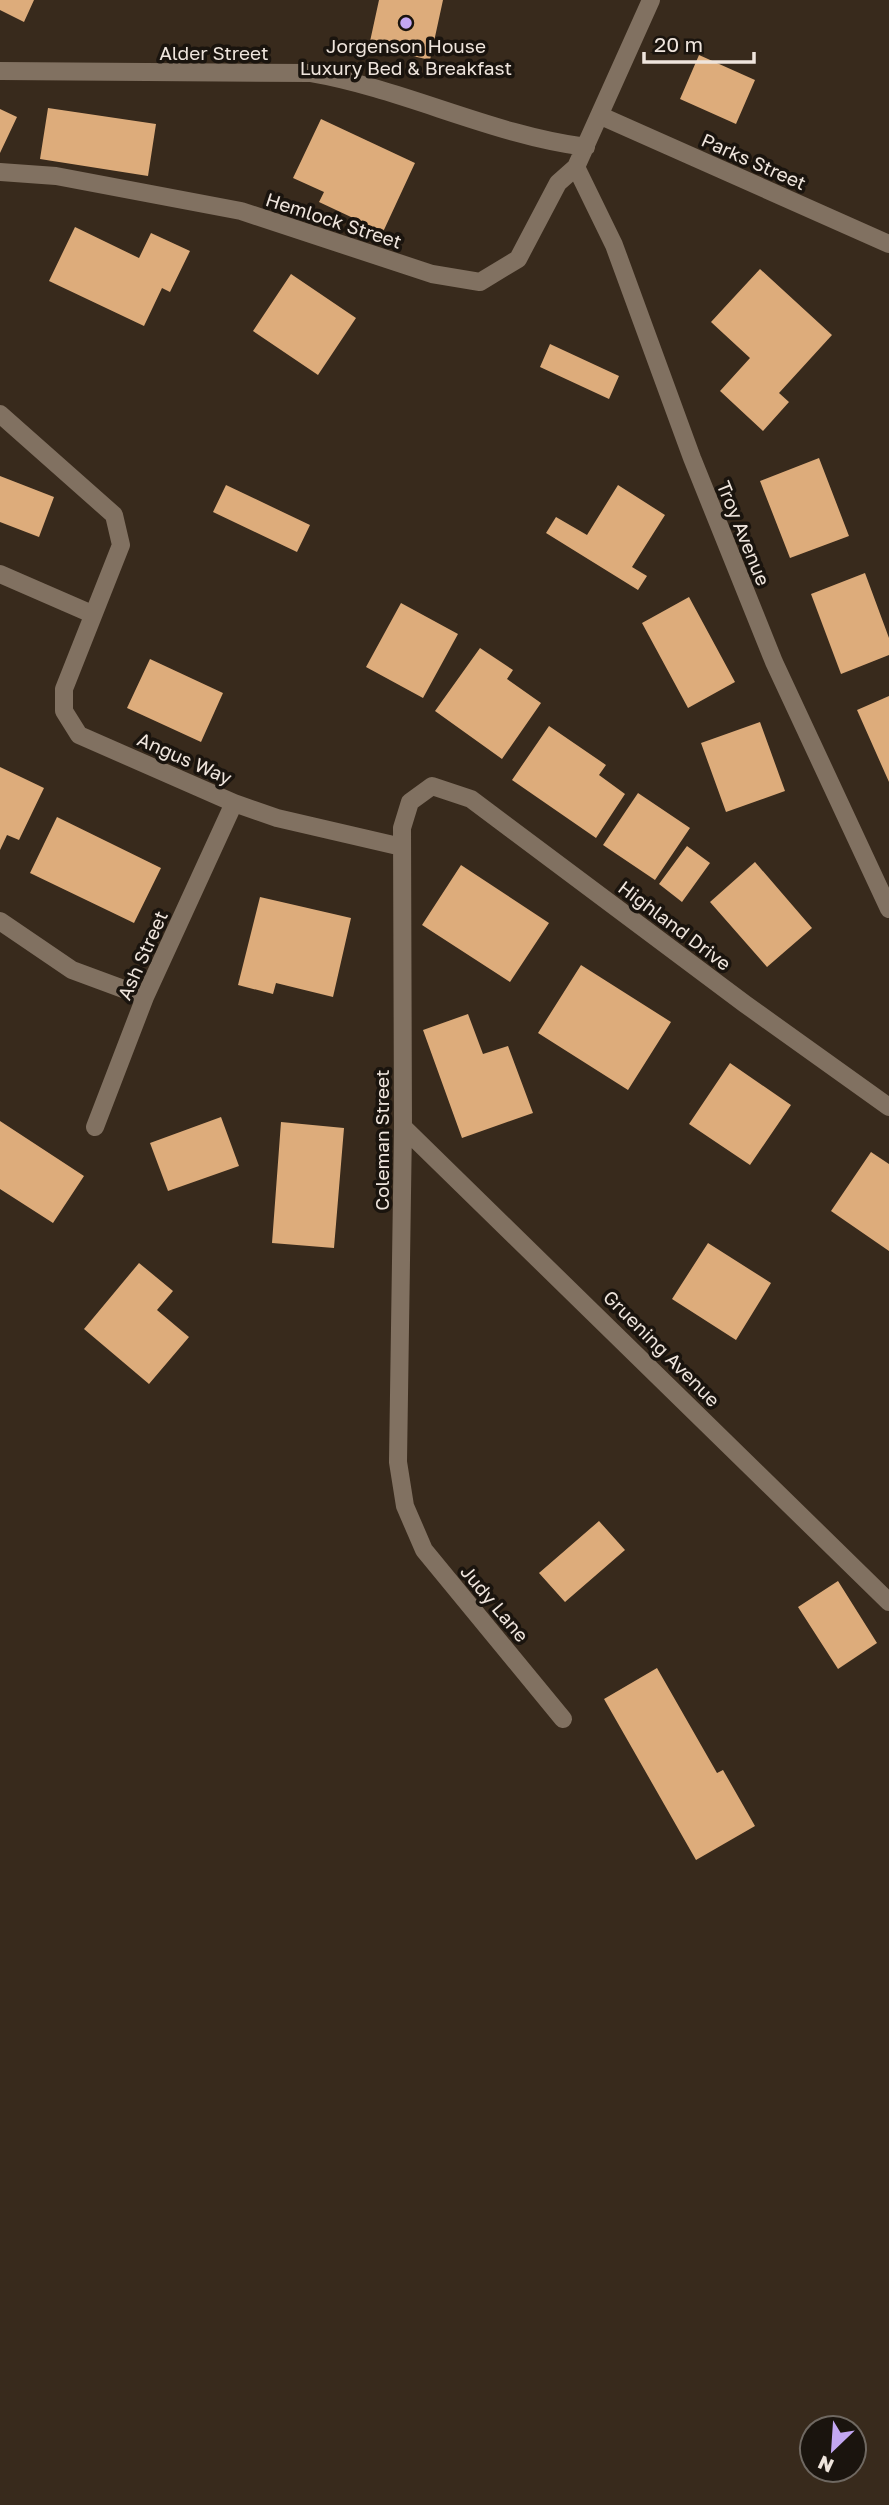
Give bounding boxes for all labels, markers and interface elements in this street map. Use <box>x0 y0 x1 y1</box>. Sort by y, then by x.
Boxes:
marker: Jorgenson House Luxury Bed & Breakfast <box>398 15 414 31</box>
scale bar <box>644 21 754 65</box>
text: 20 m <box>654 31 703 57</box>
place label: Jorgenson House Luxury Bed & Breakfast <box>300 34 512 79</box>
street label: Alder Street <box>159 41 269 64</box>
street label: Parks Street <box>698 128 810 194</box>
street label: Hemlock Street <box>263 187 405 253</box>
street label: Troy Avenue <box>713 477 775 589</box>
street label: Angus Way <box>134 727 236 789</box>
street label: Highland Drive <box>614 875 736 975</box>
street label: Ash Street <box>112 907 172 1003</box>
street label: Coleman Street <box>370 1069 393 1211</box>
street label: Gruening Avenue <box>599 1285 725 1411</box>
street label: Judy Lane <box>456 1560 534 1646</box>
north arrow <box>798 2414 868 2484</box>
text: N <box>814 2451 837 2478</box>

